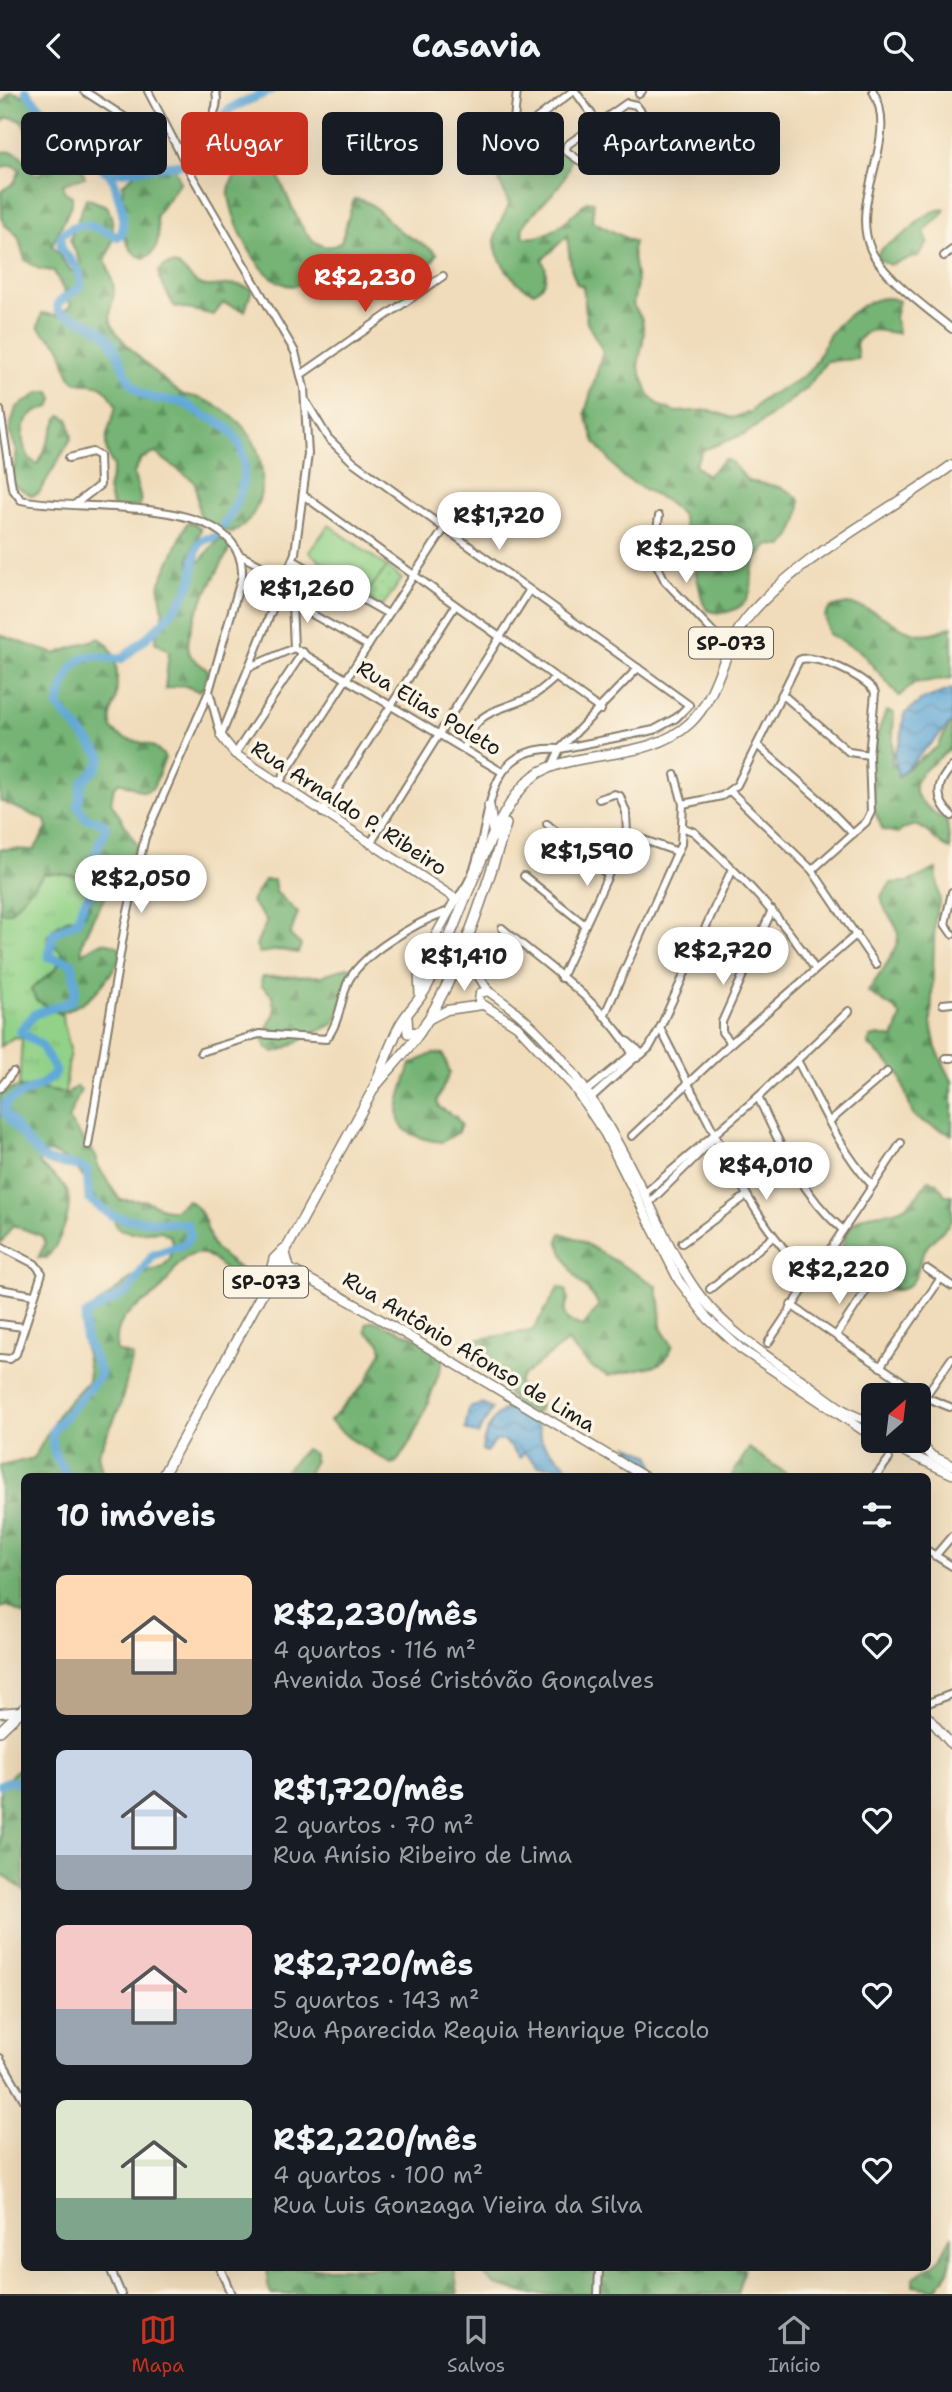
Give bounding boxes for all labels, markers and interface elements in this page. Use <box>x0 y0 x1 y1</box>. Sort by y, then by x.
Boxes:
text: Casavia <box>411 24 541 67</box>
icon: back <box>35 27 73 65</box>
icon: search <box>879 27 917 65</box>
chip: Comprar <box>21 112 167 175</box>
chip: Alugar <box>181 112 308 175</box>
chip: Filtros <box>322 112 443 175</box>
chip: Novo <box>457 112 564 175</box>
chip: Apartamento <box>578 112 780 175</box>
pin: R$2,230 <box>300 255 430 314</box>
text: R$2,230 <box>314 262 416 292</box>
pin: R$1,720 <box>434 493 564 552</box>
text: R$1,720 <box>453 500 545 530</box>
pin: R$2,250 <box>621 525 751 585</box>
text: R$2,250 <box>636 533 736 563</box>
pin: R$1,260 <box>242 566 372 625</box>
text: R$1,260 <box>259 573 355 603</box>
road number: SP-073 <box>689 628 773 659</box>
street label: Rua Elias Poleto <box>351 654 507 762</box>
street label: Rua Arnaldo P. Ribeiro <box>246 734 452 882</box>
pin: R$1,590 <box>522 829 652 888</box>
text: R$1,590 <box>540 836 634 866</box>
pin: R$2,050 <box>76 855 206 915</box>
text: R$2,050 <box>91 863 191 893</box>
pin: R$2,720 <box>658 927 788 987</box>
pin: R$1,410 <box>399 933 529 993</box>
text: R$2,720 <box>674 935 772 965</box>
text: R$1,410 <box>420 941 508 971</box>
pin: R$4,010 <box>701 1143 831 1202</box>
text: R$4,010 <box>719 1150 813 1180</box>
pin: R$2,220 <box>774 1247 904 1306</box>
text: R$2,220 <box>788 1254 890 1284</box>
street label: Rua Antônio Afonso de Lima <box>337 1265 601 1439</box>
road number: SP-073 <box>224 1267 308 1297</box>
north arrow <box>861 1383 931 1453</box>
map controls <box>861 1383 931 1453</box>
text: 10 imóveis <box>56 1495 216 1536</box>
icon: filters <box>858 1496 896 1534</box>
text: R$2,230/mês <box>273 1594 478 1635</box>
icon: home <box>112 1603 196 1687</box>
icon: heart <box>858 1626 896 1664</box>
text: 4 quartos · 116 m² <box>273 1635 476 1665</box>
text: Avenida José Cristóvão Gonçalves <box>273 1665 654 1695</box>
text: R$1,720/mês <box>273 1769 464 1810</box>
icon: home <box>112 1778 196 1862</box>
icon: heart <box>858 1801 896 1839</box>
text: 2 quartos · 70 m² <box>273 1810 474 1840</box>
text: Rua Anísio Ribeiro de Lima <box>273 1840 572 1870</box>
text: R$2,720/mês <box>273 1944 473 1985</box>
icon: home <box>112 1953 196 2037</box>
icon: heart <box>858 1976 896 2014</box>
text: 5 quartos · 143 m² <box>273 1985 480 2015</box>
text: Rua Aparecida Requia Henrique Piccolo <box>273 2015 709 2045</box>
text: R$2,220/mês <box>273 2119 477 2160</box>
icon: home <box>112 2128 196 2212</box>
icon: heart <box>858 2151 896 2189</box>
text: 4 quartos · 100 m² <box>273 2160 483 2190</box>
text: Rua Luis Gonzaga Vieira da Silva <box>273 2190 643 2220</box>
tab: Mapa <box>132 2311 184 2378</box>
tab: Salvos <box>447 2311 505 2378</box>
tab: Início <box>768 2311 820 2378</box>

